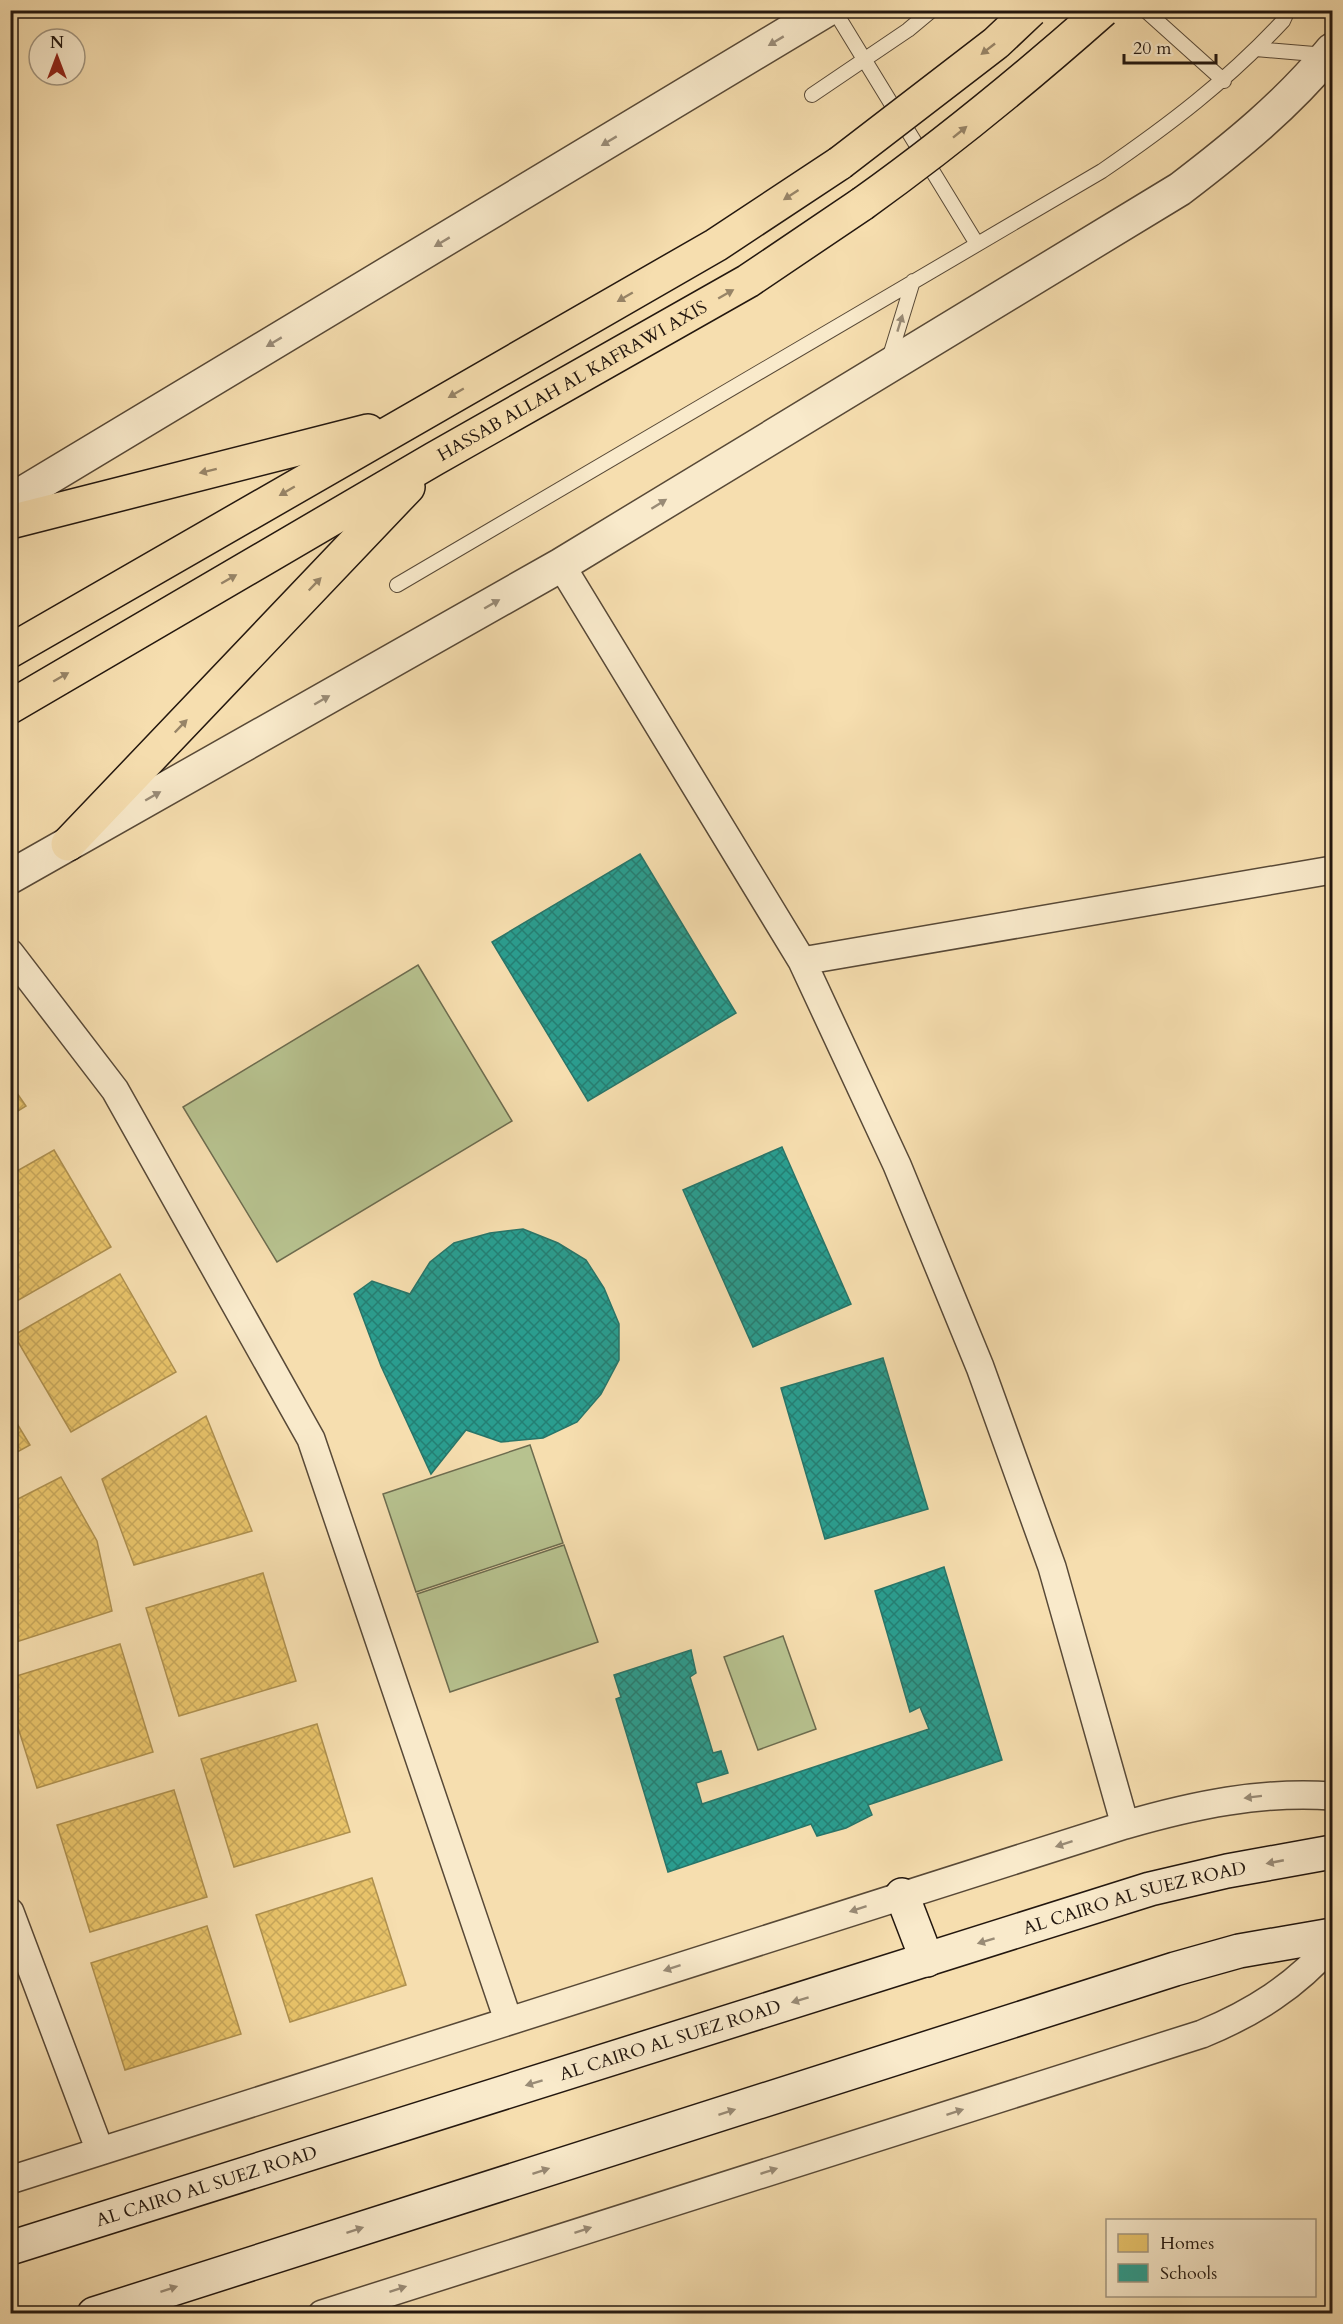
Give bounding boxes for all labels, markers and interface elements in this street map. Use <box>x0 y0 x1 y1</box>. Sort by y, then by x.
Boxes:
north arrow <box>27 27 87 87</box>
scale bar <box>1124 27 1216 65</box>
text: N <box>50 32 64 54</box>
one-way arrow <box>768 35 784 46</box>
text: 20 m <box>1133 36 1172 61</box>
one-way arrow <box>980 43 995 55</box>
one-way arrow <box>952 126 967 139</box>
one-way arrow <box>600 136 617 146</box>
one-way arrow <box>783 190 800 201</box>
one-way arrow <box>434 236 450 247</box>
one-way arrow <box>718 288 734 299</box>
one-way arrow <box>616 292 633 302</box>
street label: HASSAB ALLAH AL KAFRAWI AXIS <box>433 294 712 467</box>
one-way arrow <box>896 314 906 332</box>
one-way arrow <box>265 337 282 347</box>
one-way arrow <box>447 388 464 398</box>
one-way arrow <box>199 467 217 477</box>
one-way arrow <box>278 485 295 495</box>
one-way arrow <box>651 499 667 510</box>
one-way arrow <box>221 573 237 584</box>
one-way arrow <box>308 577 322 592</box>
one-way arrow <box>483 599 500 609</box>
one-way arrow <box>53 672 69 683</box>
one-way arrow <box>314 695 331 705</box>
one-way arrow <box>173 719 187 733</box>
one-way arrow <box>144 792 161 802</box>
one-way arrow <box>1244 1793 1263 1802</box>
one-way arrow <box>1055 1840 1073 1849</box>
street label: AL CAIRO AL SUEZ ROAD <box>1020 1855 1248 1941</box>
one-way arrow <box>1265 1858 1284 1867</box>
one-way arrow <box>849 1905 867 1914</box>
one-way arrow <box>977 1937 995 1946</box>
one-way arrow <box>663 1964 681 1973</box>
street label: AL CAIRO AL SUEZ ROAD <box>556 1994 784 2087</box>
one-way arrow <box>791 1995 809 2005</box>
one-way arrow <box>525 2079 543 2088</box>
one-way arrow <box>718 2107 736 2116</box>
one-way arrow <box>946 2107 964 2116</box>
street label: AL CAIRO AL SUEZ ROAD <box>93 2140 320 2233</box>
one-way arrow <box>532 2166 550 2175</box>
one-way arrow <box>760 2166 778 2175</box>
legend <box>1106 2219 1316 2297</box>
one-way arrow <box>346 2225 364 2234</box>
one-way arrow <box>574 2225 592 2234</box>
text: Homes <box>1160 2231 1214 2256</box>
text: Schools <box>1160 2261 1217 2286</box>
one-way arrow <box>160 2284 178 2294</box>
one-way arrow <box>389 2284 407 2294</box>

